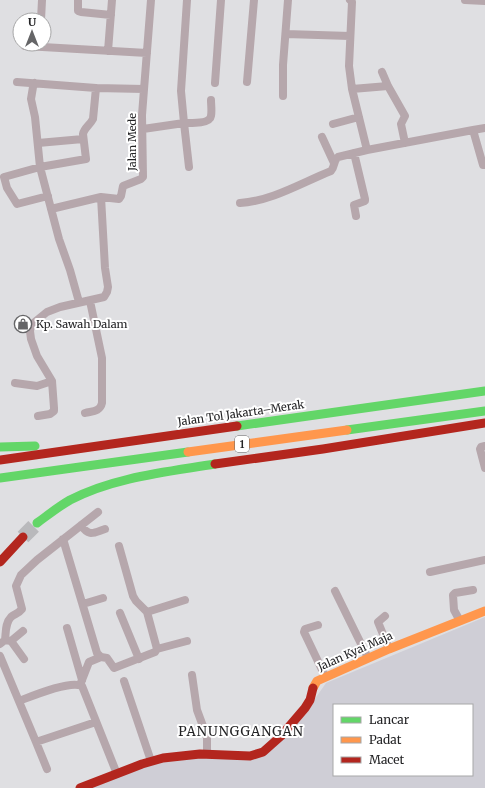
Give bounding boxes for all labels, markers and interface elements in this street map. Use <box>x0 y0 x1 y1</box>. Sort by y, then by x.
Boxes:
north arrow <box>12 12 52 52</box>
text: U <box>28 15 37 29</box>
street label: Jalan Mede <box>125 113 139 172</box>
shop icon: Kp. Sawah Dalam <box>13 314 33 334</box>
place label: Kp. Sawah Dalam <box>36 317 128 331</box>
street label: Jalan Tol Jakarta–Merak <box>176 397 305 429</box>
road number: 1 <box>235 436 249 452</box>
street label: Jalan Kyai Maja <box>315 628 395 674</box>
legend <box>333 704 473 776</box>
text: Lancar <box>369 712 410 727</box>
district label: PANUNGGANGAN <box>178 723 304 740</box>
text: Padat <box>369 732 402 747</box>
text: Macet <box>369 752 405 767</box>

